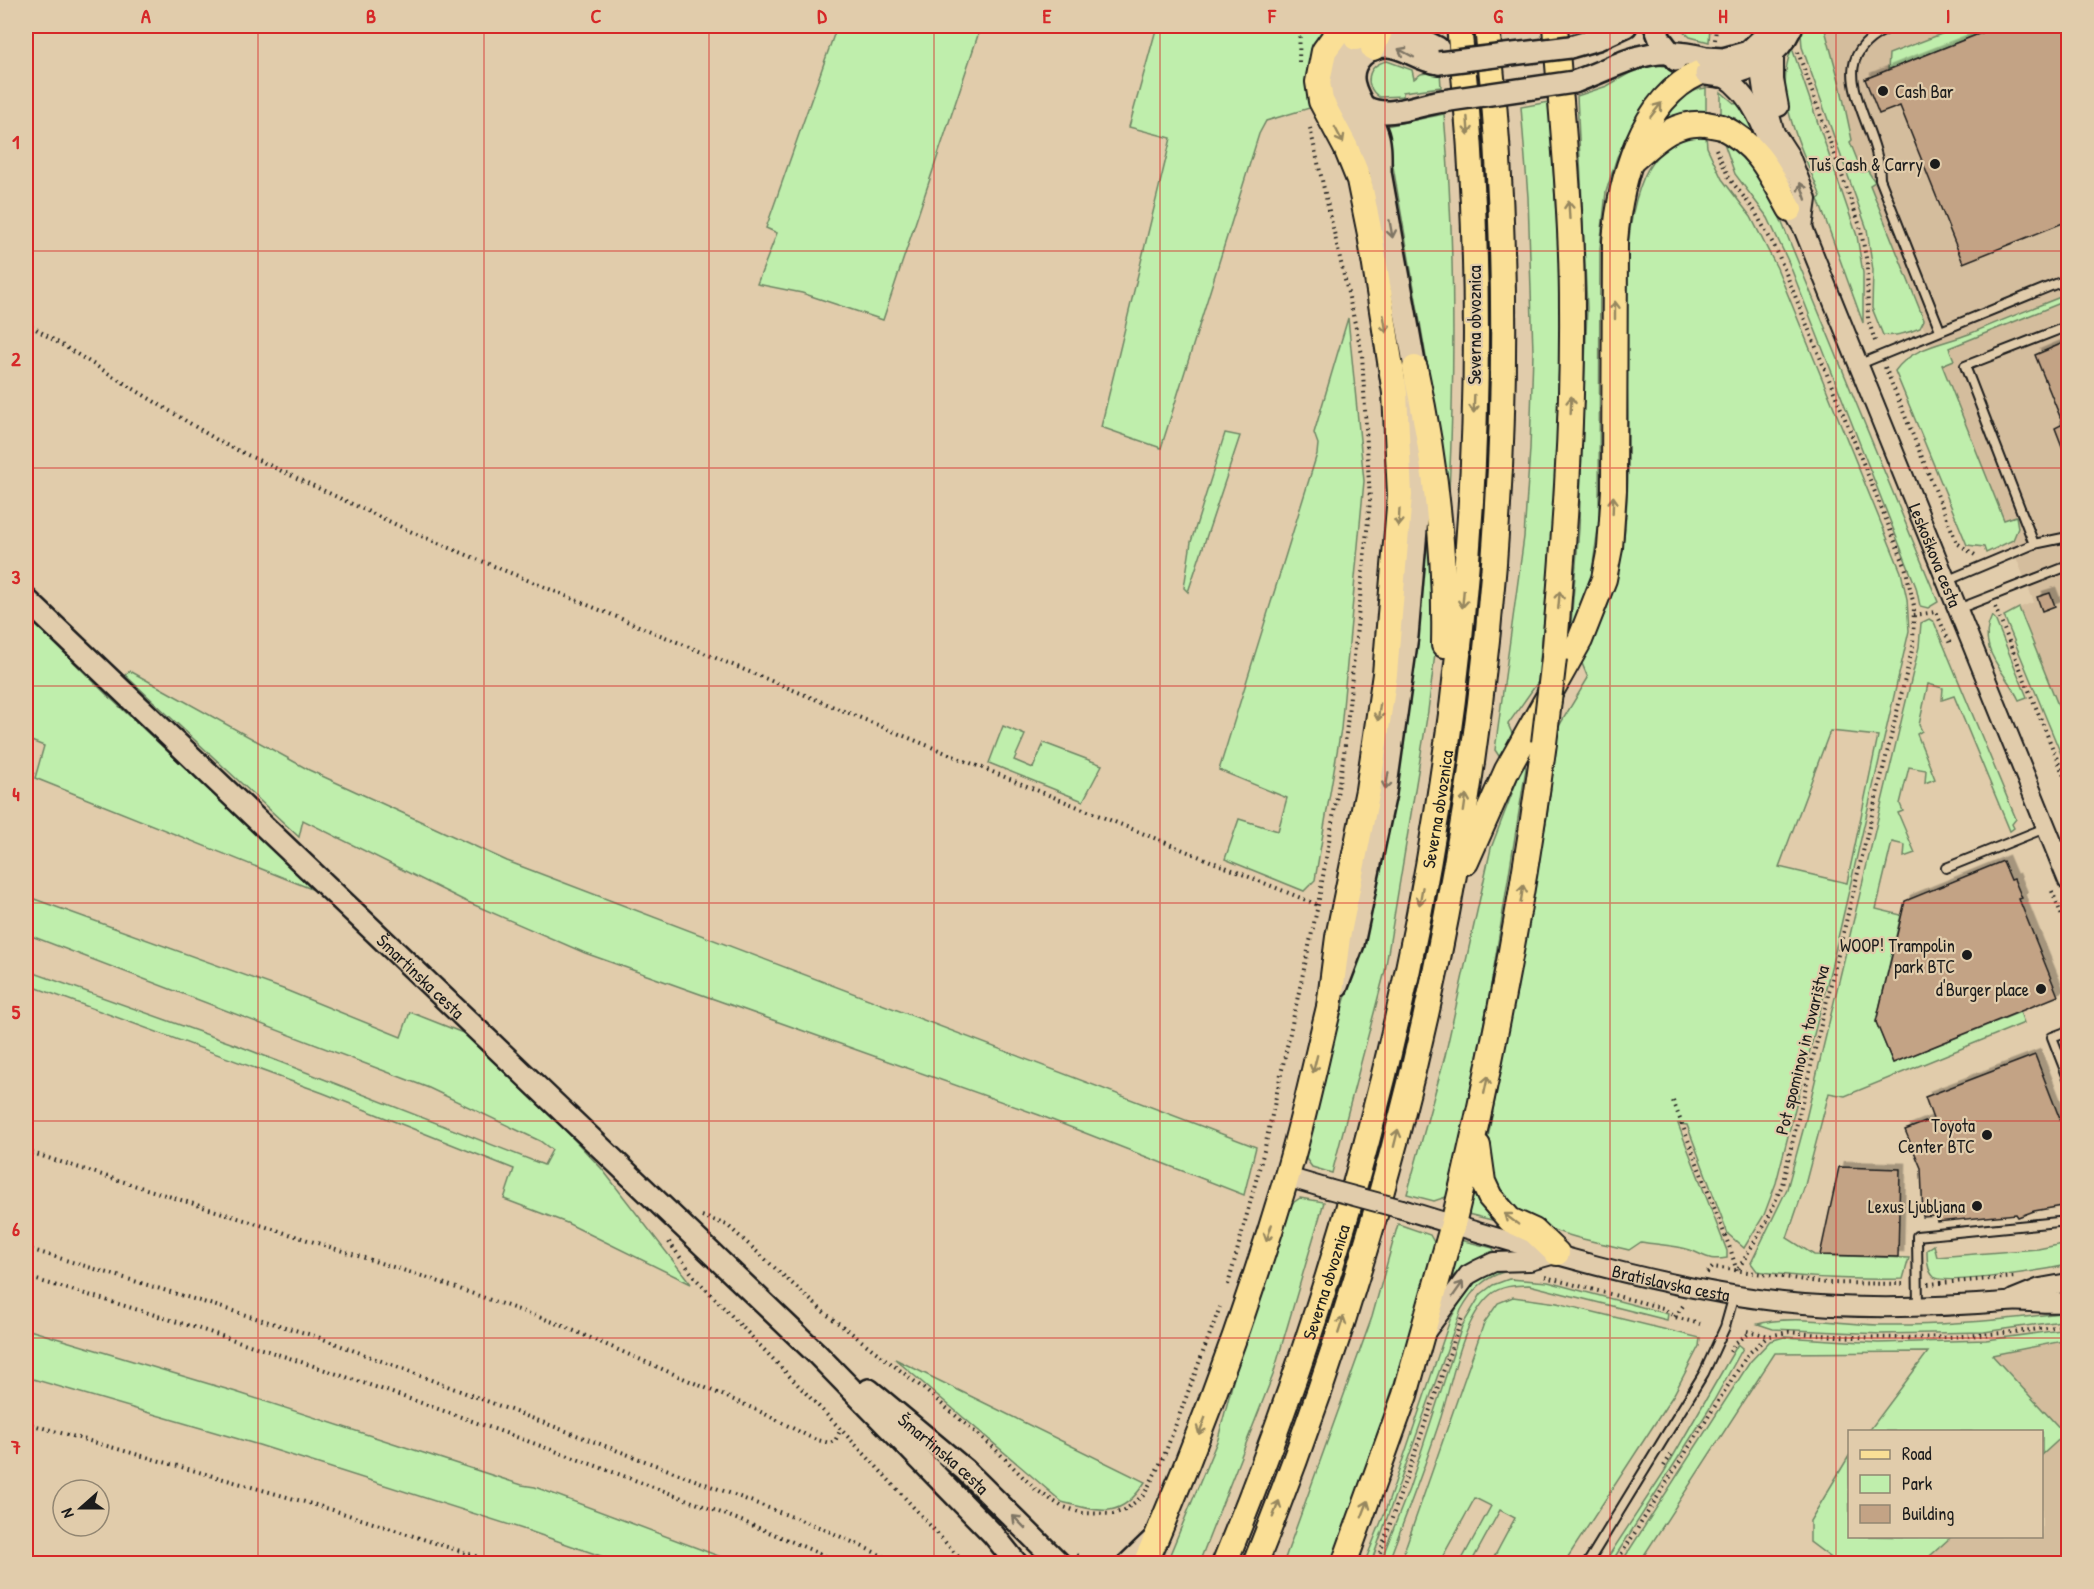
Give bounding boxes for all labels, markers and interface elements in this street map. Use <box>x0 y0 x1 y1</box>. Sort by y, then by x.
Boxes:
text: A <box>141 2 151 29</box>
text: B <box>366 2 376 29</box>
text: C <box>591 2 602 29</box>
text: D <box>817 2 827 29</box>
text: E <box>1043 2 1052 29</box>
text: F <box>1267 2 1277 29</box>
text: G <box>1493 2 1503 29</box>
text: H <box>1718 2 1728 29</box>
text: I <box>1946 2 1950 29</box>
one-way arrow <box>1398 47 1416 58</box>
place label: Cash Bar <box>1895 79 1954 104</box>
marker: Cash Bar <box>1876 84 1890 98</box>
one-way arrow <box>1650 102 1663 118</box>
one-way arrow <box>1462 115 1473 135</box>
one-way arrow <box>1334 126 1346 144</box>
text: 1 <box>12 128 20 155</box>
place label: Tuš Cash & Carry <box>1809 152 1923 177</box>
marker: Tuš Cash & Carry <box>1928 157 1942 171</box>
one-way arrow <box>1797 182 1808 201</box>
one-way arrow <box>1563 201 1574 221</box>
one-way arrow <box>1386 219 1397 239</box>
street label: Severna obvoznica <box>1462 265 1487 385</box>
one-way arrow <box>1609 300 1620 320</box>
one-way arrow <box>1379 314 1390 333</box>
text: 2 <box>11 345 21 372</box>
one-way arrow <box>1469 394 1480 414</box>
one-way arrow <box>1565 396 1576 416</box>
one-way arrow <box>1607 495 1619 515</box>
street label: Leskoškova cesta <box>1903 499 1968 611</box>
one-way arrow <box>1393 507 1404 527</box>
text: 3 <box>12 563 21 590</box>
one-way arrow <box>1457 589 1468 608</box>
one-way arrow <box>1554 590 1565 610</box>
one-way arrow <box>1374 701 1385 721</box>
street label: Severna obvoznica <box>1415 749 1459 870</box>
one-way arrow <box>1381 771 1392 791</box>
text: 4 <box>12 780 20 807</box>
one-way arrow <box>1460 794 1471 814</box>
one-way arrow <box>1516 884 1527 904</box>
one-way arrow <box>1415 886 1426 905</box>
street label: Šmartinska cesta <box>372 928 470 1024</box>
place label: WOOP! Trampolin park BTC <box>1840 933 1955 979</box>
marker: WOOP! Trampolin park BTC <box>1960 948 1974 962</box>
street label: Pot spominov in tovarištva <box>1769 963 1835 1137</box>
place label: d'Burger place <box>1936 977 2029 1002</box>
marker: d'Burger place <box>2034 982 2048 996</box>
text: 5 <box>12 998 21 1025</box>
one-way arrow <box>1309 1054 1320 1073</box>
one-way arrow <box>1481 1076 1492 1096</box>
place label: Toyota Center BTC <box>1898 1113 1975 1159</box>
marker: Toyota Center BTC <box>1980 1128 1994 1142</box>
one-way arrow <box>1390 1129 1402 1148</box>
place label: Lexus Ljubljana <box>1868 1194 1965 1219</box>
marker: Lexus Ljubljana <box>1970 1199 1984 1213</box>
one-way arrow <box>1503 1212 1519 1225</box>
text: 6 <box>12 1215 20 1242</box>
street label: Severna obvoznica <box>1296 1221 1355 1343</box>
one-way arrow <box>1263 1223 1274 1242</box>
street label: Bratislavska cesta <box>1610 1258 1732 1307</box>
one-way arrow <box>1452 1281 1464 1298</box>
one-way arrow <box>1336 1316 1347 1335</box>
street label: Šmartinska cesta <box>893 1407 995 1500</box>
one-way arrow <box>1196 1417 1207 1435</box>
legend <box>1848 1430 2043 1538</box>
text: 7 <box>10 1433 21 1460</box>
text: Road <box>1902 1441 1932 1466</box>
text: Park <box>1902 1471 1933 1496</box>
north arrow <box>51 1478 111 1538</box>
one-way arrow <box>1272 1500 1283 1519</box>
one-way arrow <box>1360 1500 1371 1519</box>
text: Building <box>1902 1501 1954 1526</box>
text: N <box>55 1505 79 1521</box>
one-way arrow <box>1011 1515 1026 1530</box>

